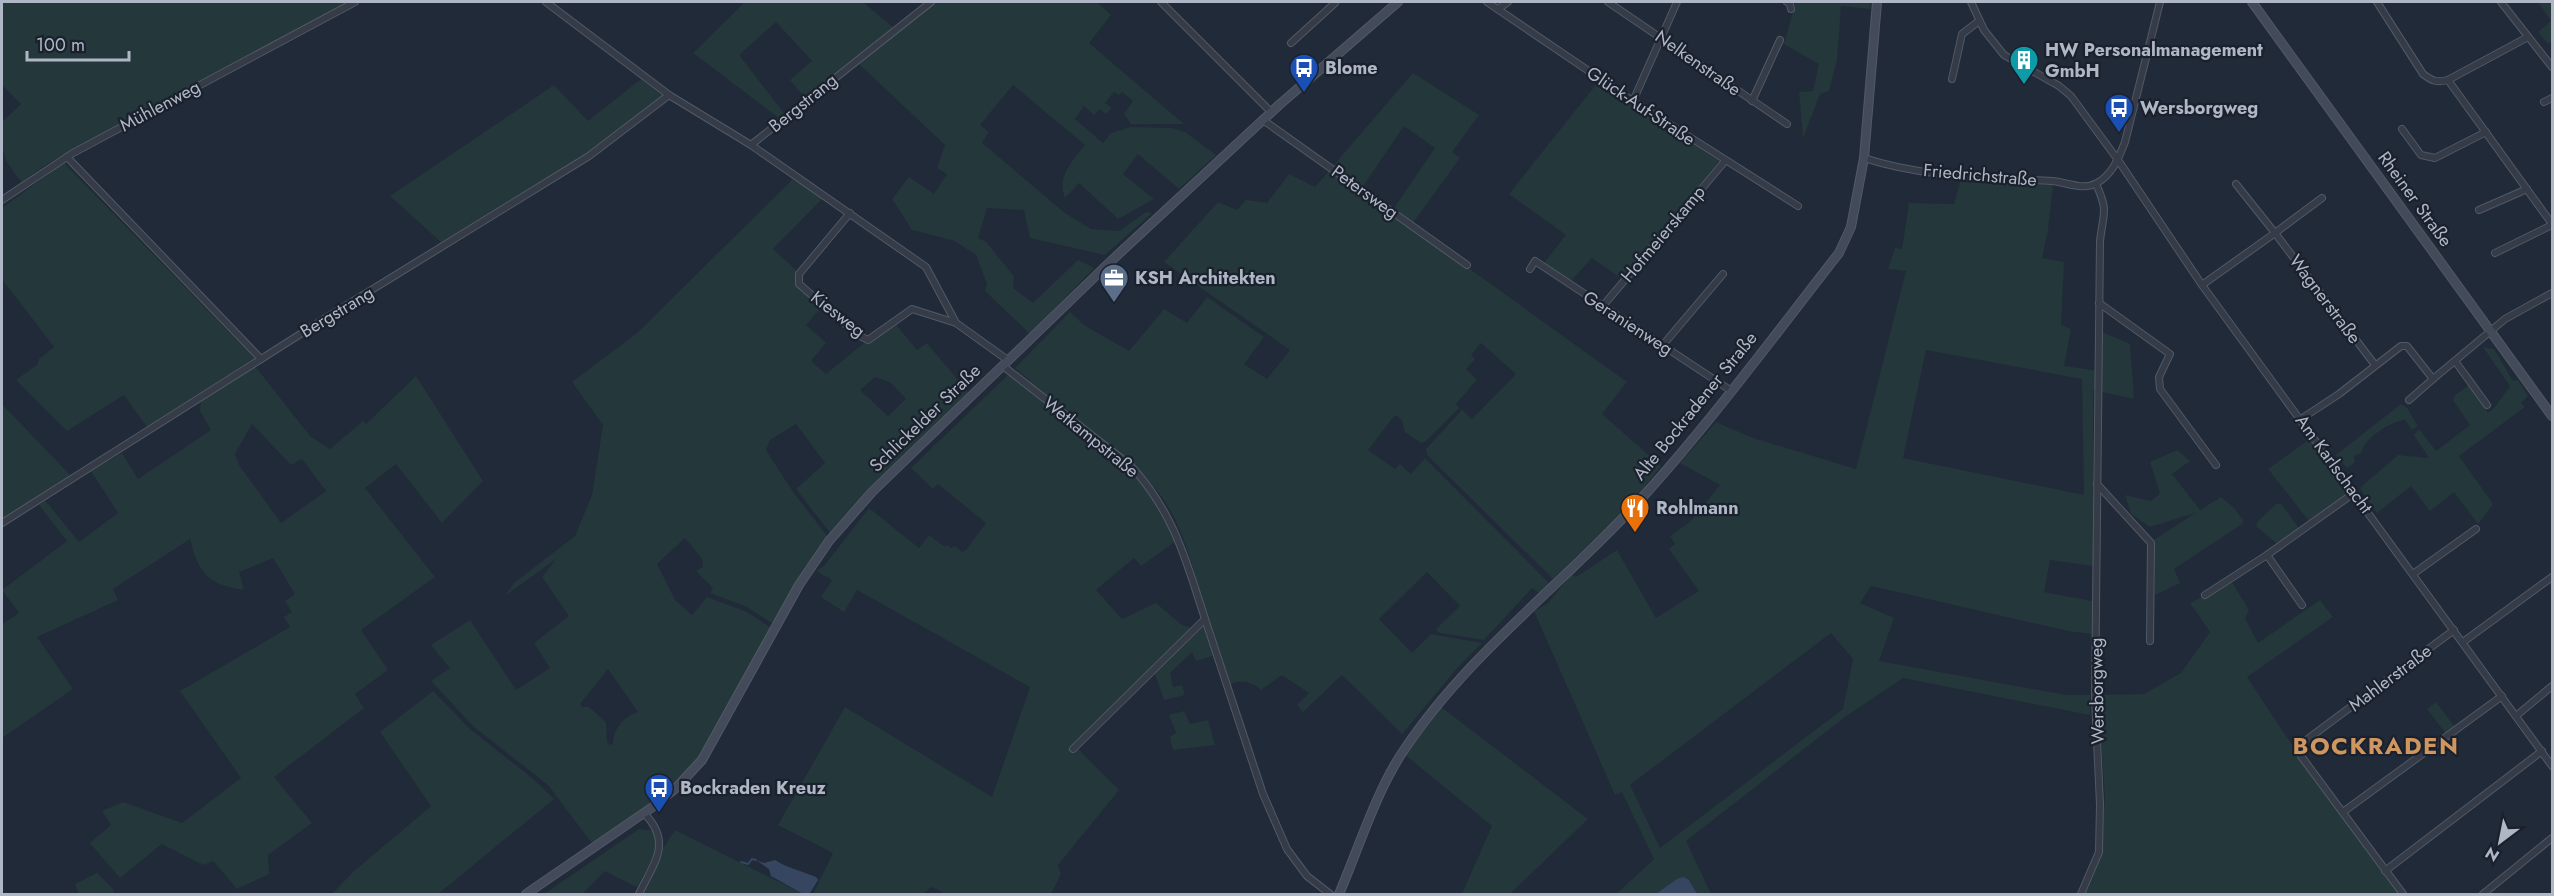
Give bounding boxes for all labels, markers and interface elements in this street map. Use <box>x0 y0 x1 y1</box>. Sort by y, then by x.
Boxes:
scale bar <box>27 24 129 62</box>
street label: Nelkenstraße <box>1650 24 1746 102</box>
text: 100 m <box>36 32 85 58</box>
place label: HW Personalmanagement GmbH <box>2045 37 2263 84</box>
building icon: HW Personalmanagement GmbH <box>2008 44 2040 86</box>
bus stop icon: Blome <box>1288 52 1320 94</box>
place label: Blome <box>1325 55 1378 81</box>
street label: Glück-Auf-Straße <box>1581 60 1701 152</box>
street label: Bergstrang <box>763 67 843 139</box>
street label: Mühlenweg <box>115 74 205 138</box>
bus stop icon: Wersborgweg <box>2103 92 2135 134</box>
place label: Wersborgweg <box>2140 95 2258 121</box>
street label: Rheiner Straße <box>2371 146 2459 252</box>
street label: Friedrichstraße <box>1922 157 2038 193</box>
street label: Petersweg <box>1326 159 1404 225</box>
street label: Hofmeierskamp <box>1615 180 1711 288</box>
street label: Wagnerstraße <box>2283 249 2367 349</box>
office icon: KSH Architekten <box>1098 262 1130 304</box>
place label: KSH Architekten <box>1135 265 1276 291</box>
street label: Bergstrang <box>295 280 379 344</box>
street label: Kiesweg <box>805 284 871 344</box>
street label: Geranienweg <box>1578 284 1678 362</box>
street label: Alte Bockradener Straße <box>1627 326 1763 486</box>
street label: Schlickelder Straße <box>863 358 987 478</box>
street label: Wetkampstraße <box>1037 390 1145 484</box>
street label: Am Karlschacht <box>2289 409 2379 519</box>
restaurant icon: Rohlmann <box>1619 492 1651 534</box>
place label: Rohlmann <box>1656 495 1739 521</box>
street label: Wersborgweg <box>2083 637 2111 745</box>
street label: Mahlerstraße <box>2343 638 2437 718</box>
district label: BOCKRADEN <box>2292 728 2460 763</box>
bus stop icon: Bockraden Kreuz <box>643 772 675 814</box>
place label: Bockraden Kreuz <box>680 775 826 801</box>
north arrow <box>2470 812 2530 872</box>
text: N <box>2481 841 2504 867</box>

